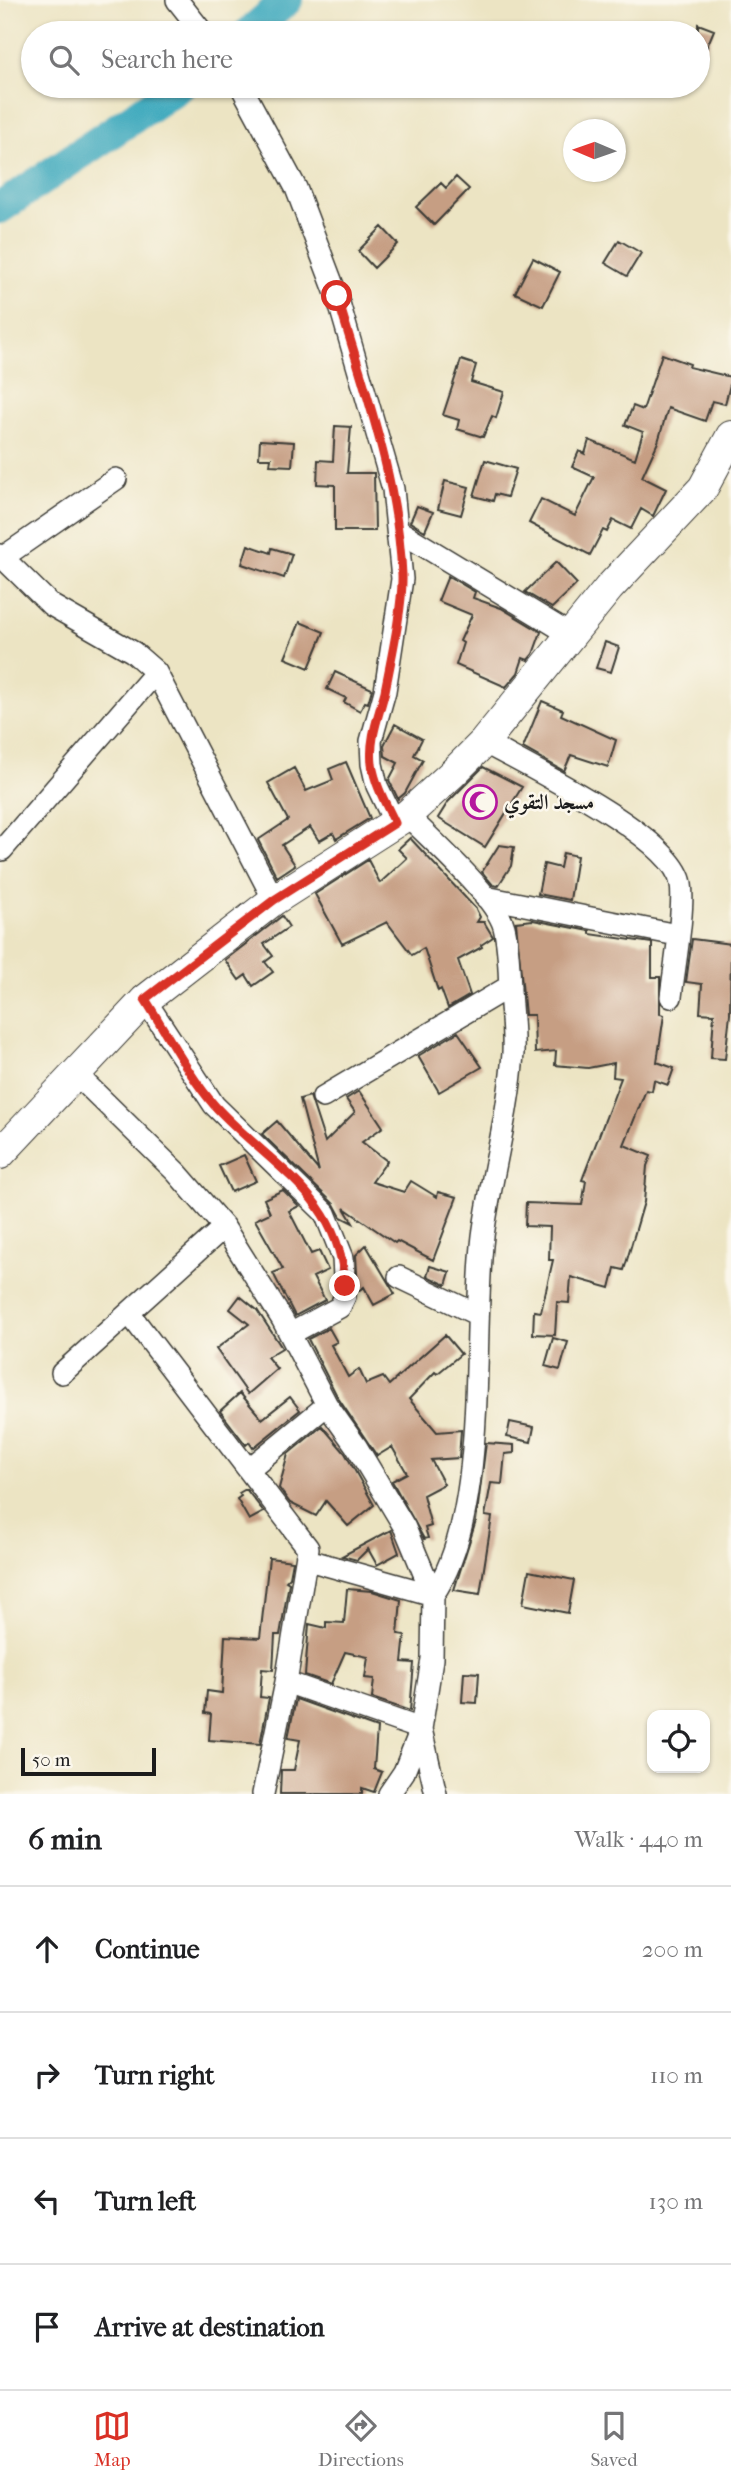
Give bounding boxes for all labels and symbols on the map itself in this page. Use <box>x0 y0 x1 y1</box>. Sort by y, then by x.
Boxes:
north arrow <box>563 119 626 182</box>
route start <box>321 280 352 311</box>
mosque icon: مسجد التقوي <box>461 783 499 821</box>
place label: مسجد التقوي <box>504 790 594 819</box>
route end <box>329 1270 360 1301</box>
scale bar <box>21 1745 156 1777</box>

